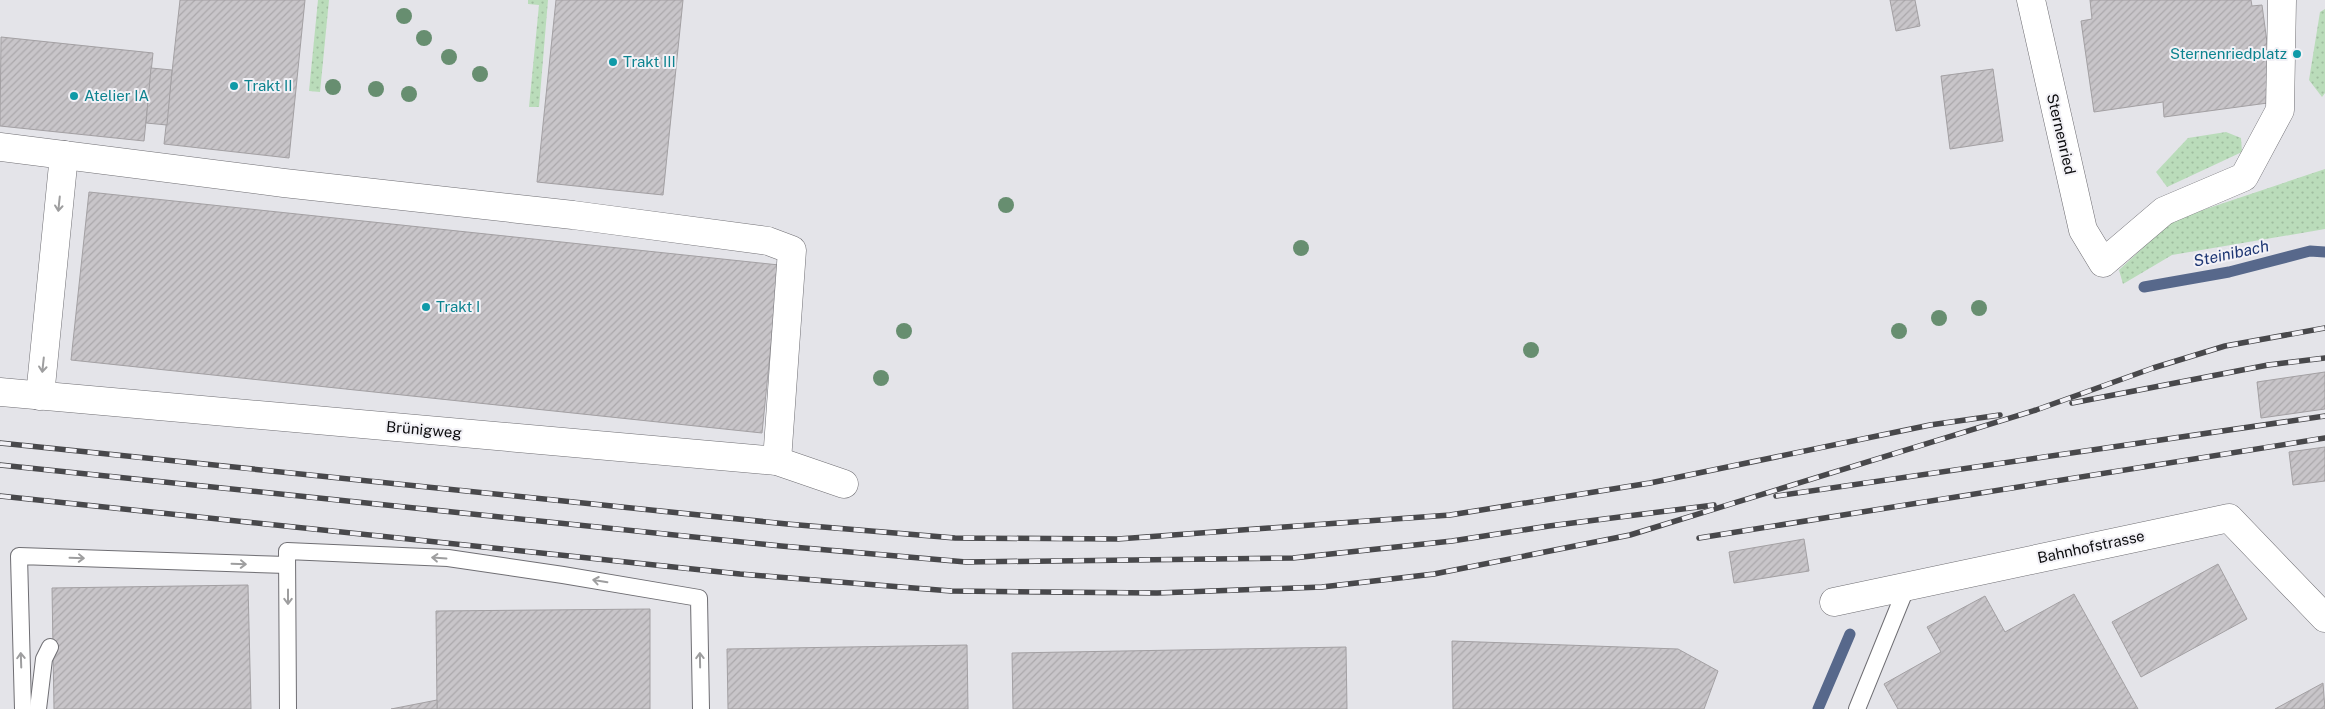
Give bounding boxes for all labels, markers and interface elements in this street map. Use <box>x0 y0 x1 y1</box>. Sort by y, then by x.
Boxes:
place label: Sternenriedplatz <box>2170 45 2287 62</box>
marker: Sternenriedplatz <box>2291 48 2303 60</box>
place label: Trakt III <box>623 53 676 70</box>
marker: Trakt III <box>607 56 619 68</box>
place label: Trakt II <box>244 77 292 94</box>
marker: Trakt II <box>228 80 240 92</box>
place label: Atelier IA <box>84 87 149 104</box>
marker: Atelier IA <box>68 90 80 102</box>
street label: Sternenried <box>2044 92 2079 176</box>
one-way arrow <box>54 195 64 211</box>
water label: Steinibach <box>2192 236 2271 271</box>
place label: Trakt I <box>436 298 480 315</box>
marker: Trakt I <box>420 301 432 313</box>
one-way arrow <box>38 357 48 373</box>
street label: Brünigweg <box>386 418 463 441</box>
street label: Bahnhofstrasse <box>2036 527 2146 566</box>
one-way arrow <box>68 553 84 563</box>
one-way arrow <box>431 553 447 562</box>
one-way arrow <box>231 559 247 568</box>
one-way arrow <box>592 575 608 585</box>
one-way arrow <box>283 588 293 604</box>
one-way arrow <box>16 653 25 669</box>
one-way arrow <box>695 653 705 669</box>

